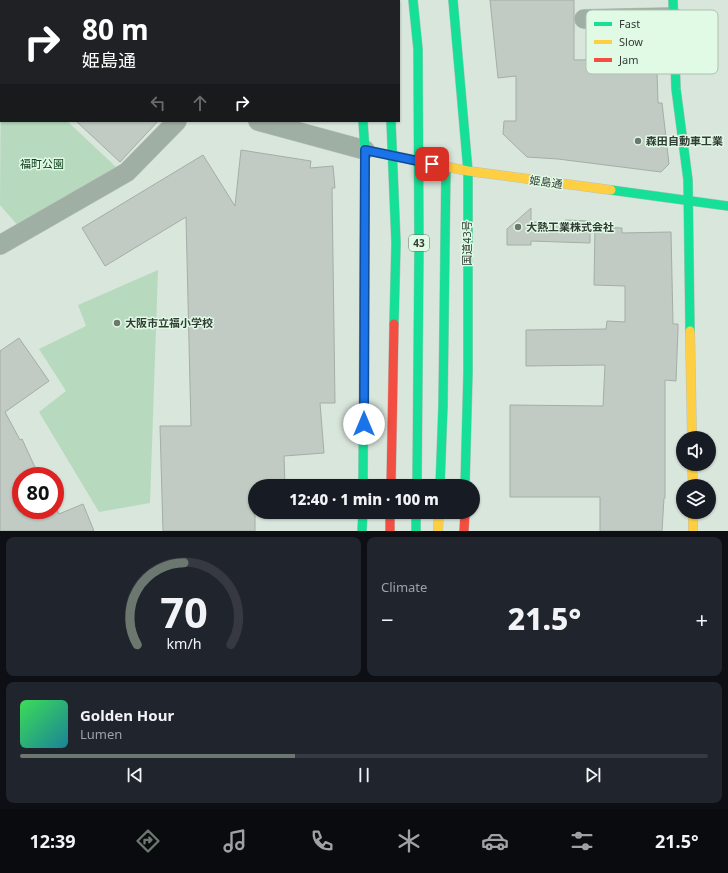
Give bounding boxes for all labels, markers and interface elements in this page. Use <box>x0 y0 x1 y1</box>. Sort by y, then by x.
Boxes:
text: 80 m <box>82 10 149 48</box>
legend <box>586 10 718 74</box>
icon: right <box>16 16 68 68</box>
text: Fast <box>619 16 640 31</box>
text: Slow <box>619 34 643 49</box>
text: 姫島通 <box>82 48 136 72</box>
text: Jam <box>618 52 638 67</box>
icon: left <box>147 92 169 114</box>
icon: ahead <box>189 92 211 114</box>
icon: right <box>231 92 253 114</box>
place label: 森田自動車工業 <box>646 133 723 148</box>
marker: 森田自動車工業 <box>633 136 643 146</box>
pin <box>415 147 449 181</box>
icon: arrive <box>421 153 443 175</box>
park label: 福町公園 <box>20 156 64 171</box>
street label: 姫島通 <box>529 172 563 191</box>
place label: 大熱工業株式会社 <box>526 219 614 234</box>
street label: 国道43号 <box>459 220 474 266</box>
marker: 大熱工業株式会社 <box>513 222 523 232</box>
road number: 43 <box>409 235 429 251</box>
place label: 大阪市立福小学校 <box>125 315 213 330</box>
marker: 大阪市立福小学校 <box>112 318 122 328</box>
position arrow <box>343 403 385 445</box>
map controls <box>676 431 716 519</box>
button: sound <box>676 431 716 471</box>
speed limit sign: 80 <box>12 467 64 519</box>
button: layers <box>676 479 716 519</box>
text: 12:40 · 1 min · 100 m <box>289 489 439 509</box>
text: Climate <box>381 578 427 596</box>
text: 70 <box>160 583 207 639</box>
text: 21.5° <box>508 598 581 639</box>
text: − <box>381 604 394 634</box>
text: + <box>695 604 708 634</box>
text: km/h <box>166 633 201 652</box>
text: Golden Hour <box>80 705 174 725</box>
text: Lumen <box>80 725 122 743</box>
icon: previous <box>124 764 146 786</box>
icon: pause <box>353 764 375 786</box>
icon: next <box>582 764 604 786</box>
icon: directions <box>134 827 162 855</box>
icon: music <box>221 827 249 855</box>
icon: phone <box>308 827 336 855</box>
icon: climate <box>395 827 423 855</box>
icon: car <box>481 827 509 855</box>
icon: filters <box>568 827 596 855</box>
text: 12:39 <box>29 829 76 853</box>
text: 21.5° <box>655 829 699 853</box>

